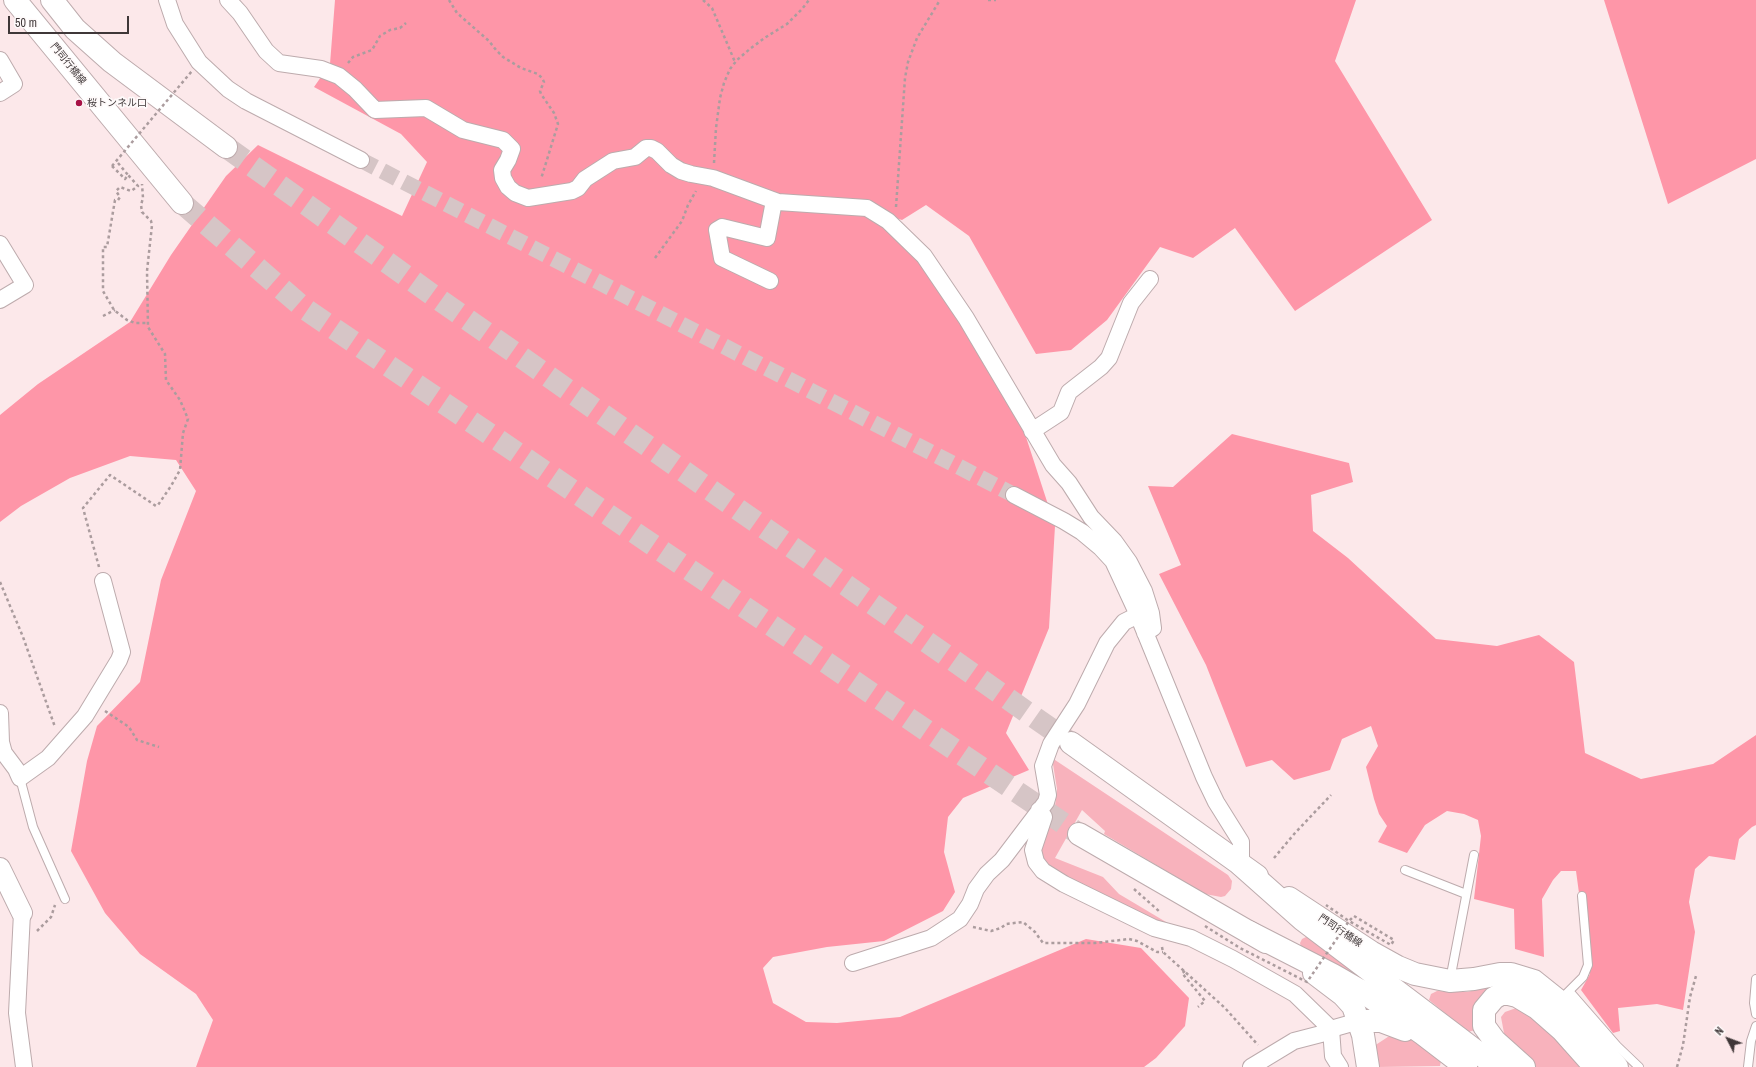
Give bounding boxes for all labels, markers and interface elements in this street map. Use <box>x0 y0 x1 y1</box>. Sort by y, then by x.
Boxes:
scale bar <box>10 8 131 34</box>
text: 50 m <box>15 15 37 31</box>
street label: 門司行橋線 <box>48 41 88 87</box>
place label: 桜トンネル口 <box>87 97 147 109</box>
marker: 桜トンネル口 <box>74 98 84 108</box>
street label: 門司行橋線 <box>1316 912 1364 950</box>
north arrow <box>1708 1019 1748 1059</box>
text: N <box>1712 1024 1726 1038</box>

